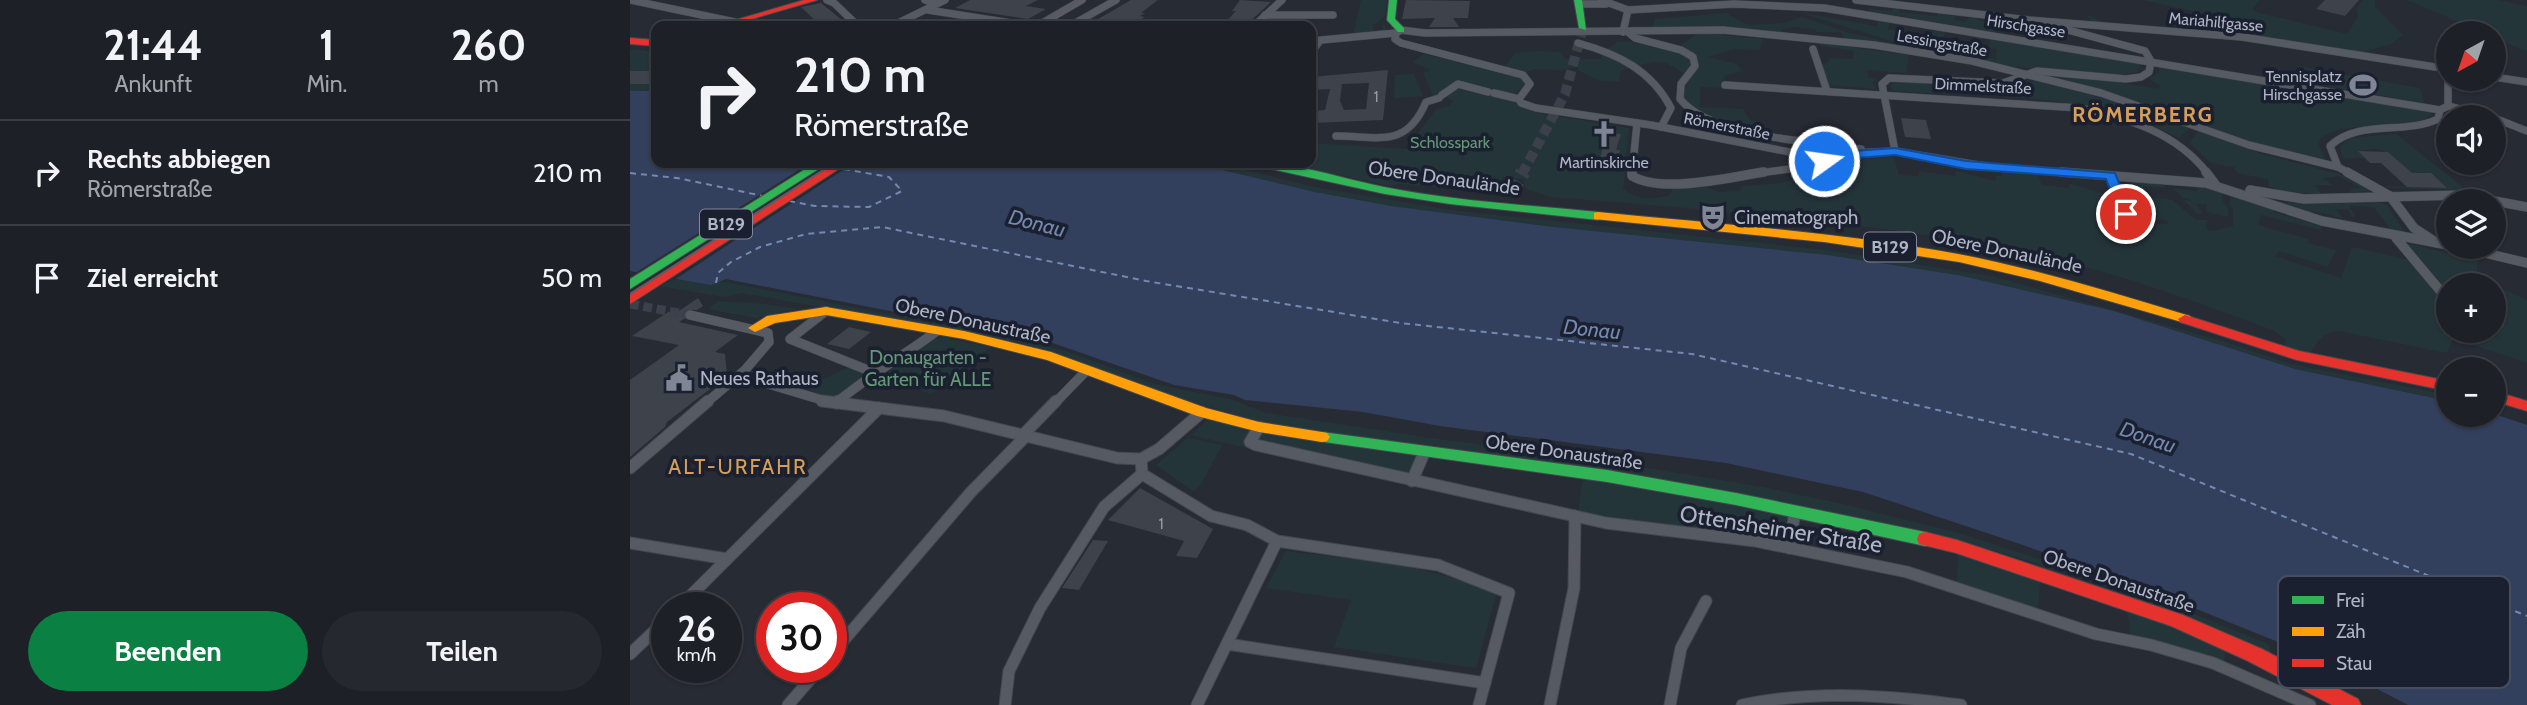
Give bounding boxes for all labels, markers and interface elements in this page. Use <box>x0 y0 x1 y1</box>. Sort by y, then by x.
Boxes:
street label: Mariahilfgasse <box>2168 8 2264 36</box>
street label: Hirschgasse <box>1985 10 2067 42</box>
text: 21:44 <box>104 19 203 71</box>
text: 1 <box>319 19 335 71</box>
text: 260 <box>451 19 526 71</box>
north arrow <box>2436 21 2506 91</box>
map controls <box>2436 21 2506 427</box>
street label: Lessingstraße <box>1895 26 1989 60</box>
text: 210 m <box>794 45 926 104</box>
icon: right <box>679 49 770 140</box>
place label: Tennisplatz Hirschgasse <box>2263 67 2342 104</box>
text: Ankunft <box>114 70 192 98</box>
text: Min. <box>306 70 347 98</box>
text: m <box>479 70 499 98</box>
sports icon: Tennisplatz Hirschgasse <box>2348 70 2378 100</box>
street label: Dimmelstraße <box>1934 74 2032 98</box>
house number: 1 <box>1373 87 1379 106</box>
district label: RÖMERBERG <box>2072 102 2214 127</box>
text: Römerstraße <box>794 105 969 144</box>
button: sound <box>2436 105 2506 175</box>
street label: Römerstraße <box>1682 108 1772 144</box>
church icon: Martinskirche <box>1589 119 1619 149</box>
position arrow <box>1787 124 1861 198</box>
park label: Schlosspark <box>1410 133 1491 152</box>
text: Rechts abbiegen <box>87 143 271 175</box>
place label: Martinskirche <box>1559 153 1649 172</box>
icon: right <box>28 154 66 192</box>
street label: Obere Donaulände <box>1367 156 1522 200</box>
text: 210 m <box>533 157 602 189</box>
text: Römerstraße <box>87 175 213 203</box>
pin <box>2096 184 2156 244</box>
button: layers <box>2436 189 2506 259</box>
icon: arrive <box>2107 195 2145 233</box>
theatre icon: Cinematograph <box>1698 202 1728 232</box>
water label: Donau <box>1006 204 1068 242</box>
place label: Cinematograph <box>1734 206 1858 229</box>
road number: B129 <box>700 210 752 238</box>
street label: Obere Donaulände <box>1930 224 2084 278</box>
road number: B129 <box>1864 232 1916 262</box>
icon: arrive <box>28 259 66 297</box>
text: Ziel erreicht <box>87 262 218 294</box>
text: 50 m <box>541 262 602 294</box>
button: + <box>2436 273 2506 343</box>
street label: Obere Donaustraße <box>893 293 1053 349</box>
water label: Donau <box>1562 314 1622 344</box>
park label: Donaugarten - Garten für ALLE <box>865 346 991 391</box>
button: − <box>2436 357 2506 427</box>
public building icon: Neues Rathaus <box>664 363 694 393</box>
place label: Neues Rathaus <box>700 367 819 390</box>
water label: Donau <box>2117 416 2179 458</box>
street label: Obere Donaustraße <box>1484 430 1644 474</box>
district label: ALT-URFAHR <box>668 454 808 479</box>
street label: Ottensheimer Straße <box>1678 499 1884 559</box>
house number: 1 <box>1158 514 1164 533</box>
street label: Obere Donaustraße <box>2040 544 2198 618</box>
legend <box>2278 576 2510 688</box>
text: Frei <box>2336 589 2365 612</box>
speed limit sign: 30 <box>756 592 847 683</box>
text: 26 <box>677 607 716 650</box>
button: Beenden <box>28 611 308 691</box>
button: Teilen <box>322 611 602 691</box>
text: Zäh <box>2336 620 2366 643</box>
text: km/h <box>677 644 716 666</box>
text: Stau <box>2336 652 2372 675</box>

